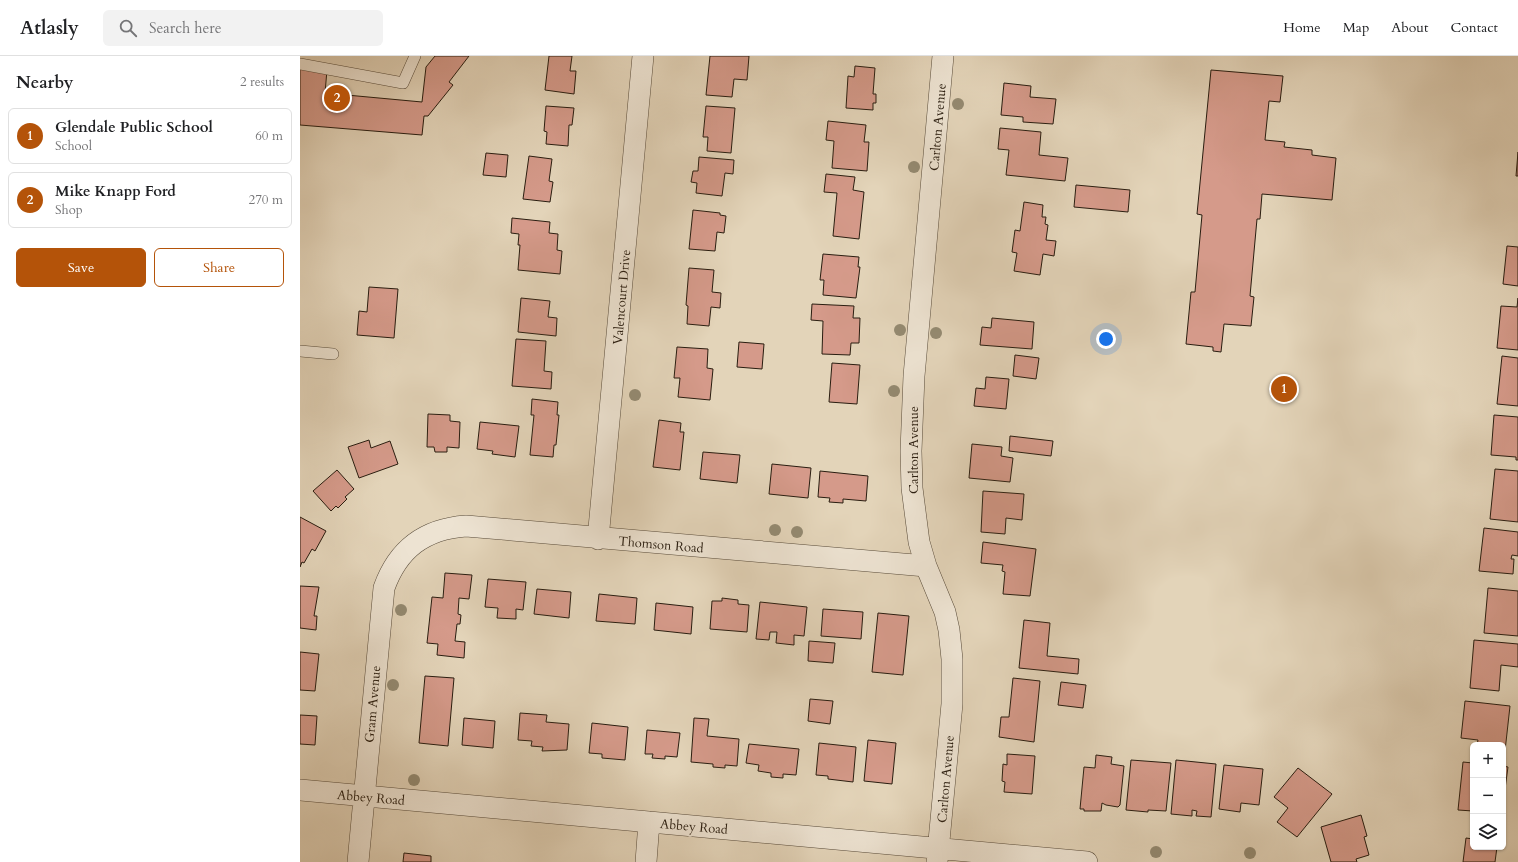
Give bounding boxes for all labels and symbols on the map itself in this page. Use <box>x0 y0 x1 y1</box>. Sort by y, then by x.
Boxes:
street label: Carlton Avenue <box>925 82 951 172</box>
pin: 2 <box>324 83 350 113</box>
street label: Valencourt Drive <box>609 249 635 346</box>
your location <box>1096 329 1116 349</box>
pin: 1 <box>1271 374 1297 404</box>
street label: Carlton Avenue <box>905 406 923 494</box>
street label: Thomson Road <box>618 532 704 558</box>
street label: Gram Avenue <box>361 665 385 743</box>
street label: Carlton Avenue <box>933 734 959 824</box>
street label: Abbey Road <box>336 786 406 810</box>
street label: Abbey Road <box>659 815 729 839</box>

